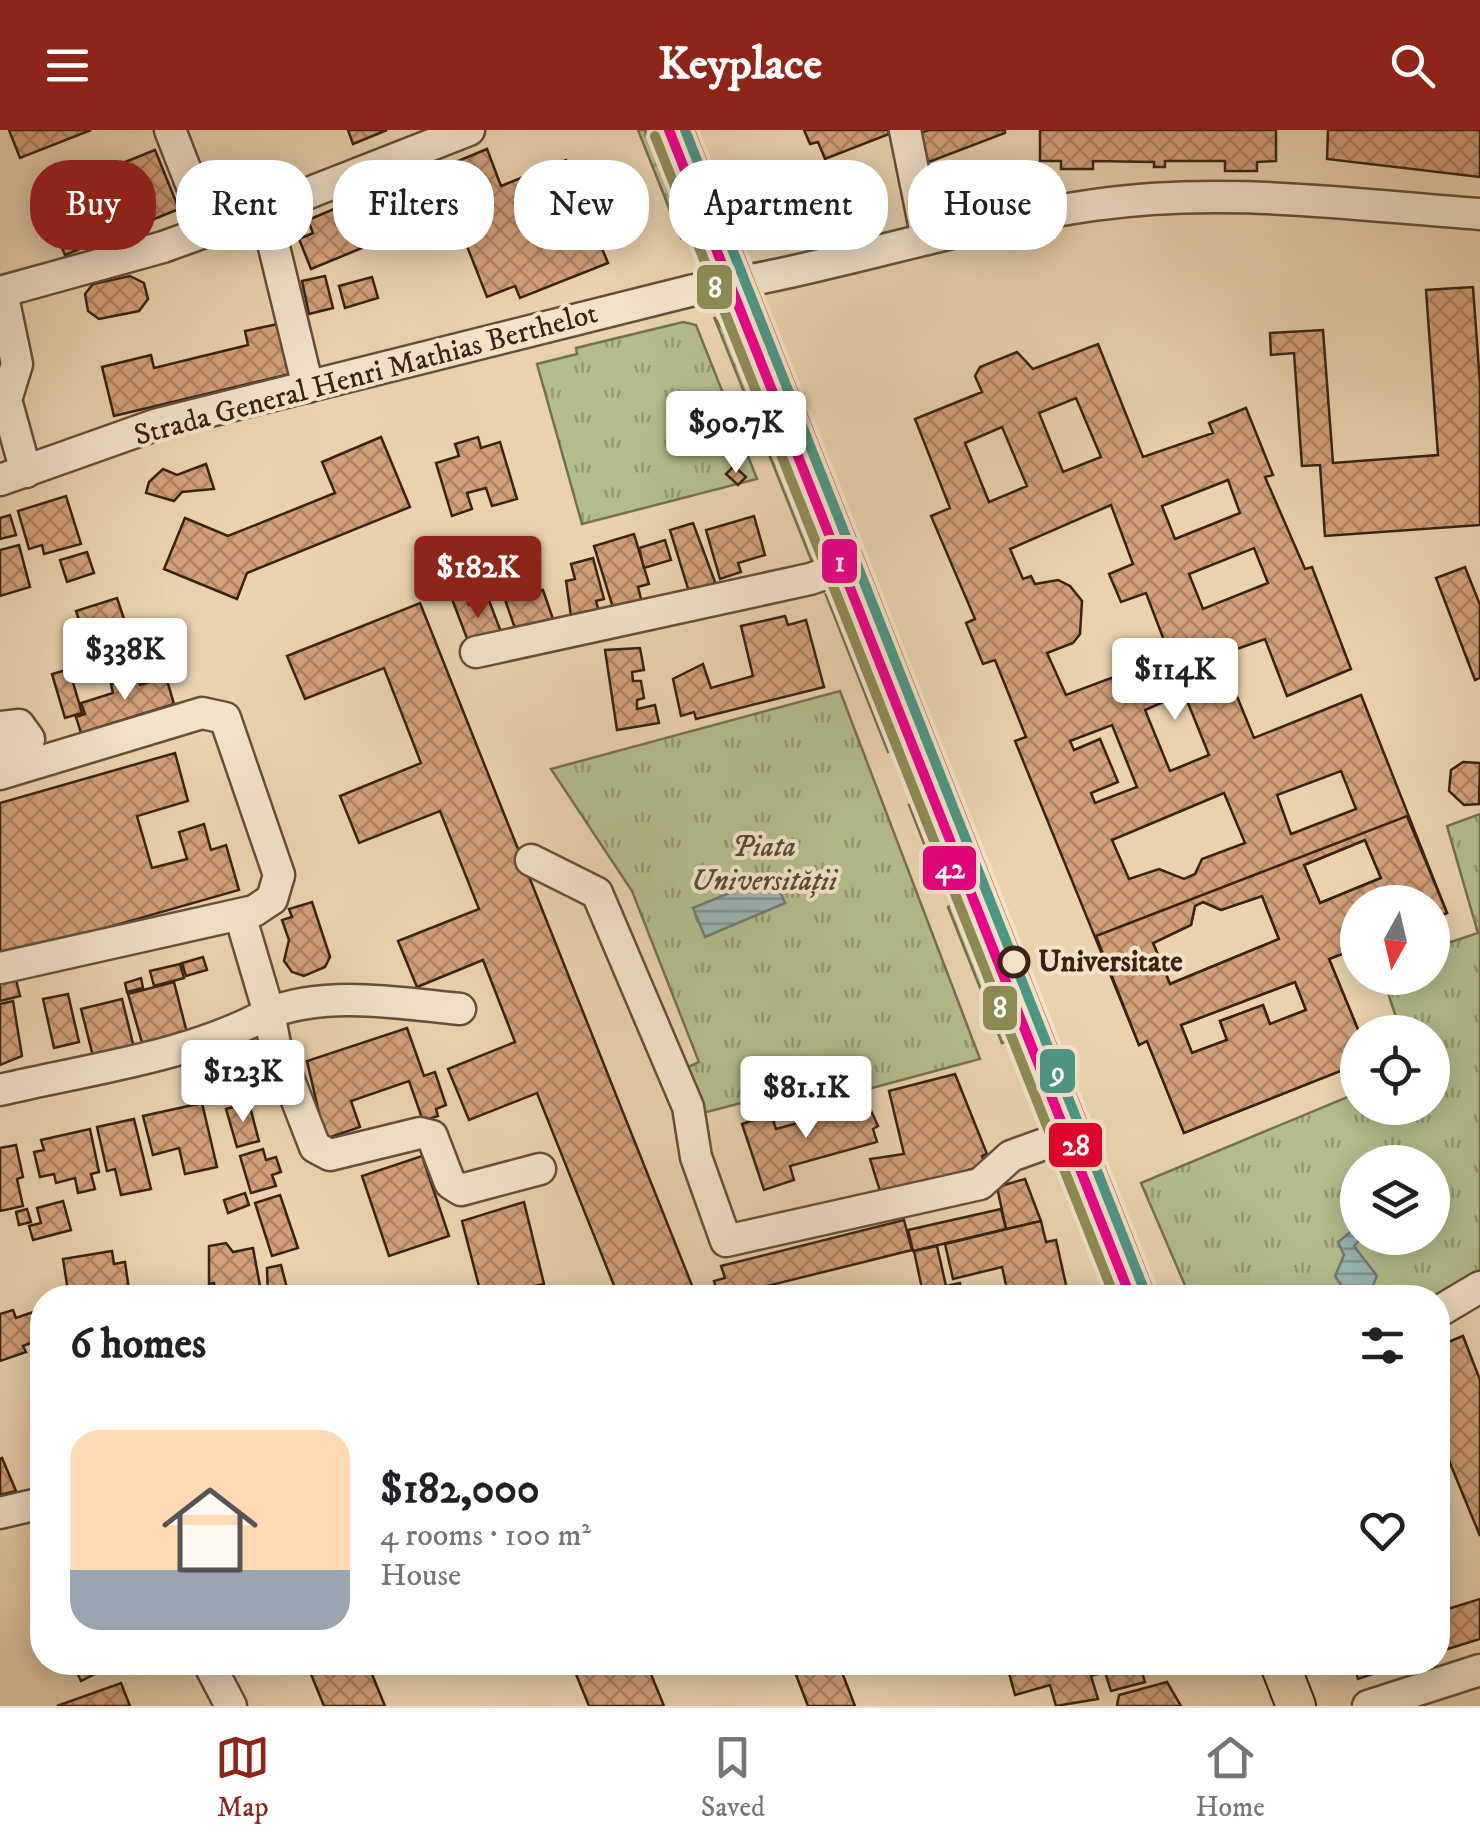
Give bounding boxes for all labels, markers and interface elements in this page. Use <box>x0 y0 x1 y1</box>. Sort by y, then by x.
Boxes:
text: Keyplace <box>658 37 822 93</box>
icon: menu <box>40 38 95 93</box>
icon: search <box>1385 38 1440 93</box>
chip: Buy <box>30 160 156 250</box>
chip: Rent <box>176 160 313 250</box>
chip: Filters <box>333 160 494 250</box>
chip: New <box>514 160 649 250</box>
chip: Apartment <box>669 160 888 250</box>
chip: House <box>908 160 1067 250</box>
line badge: 8 <box>695 263 734 311</box>
text: 8 <box>708 271 722 306</box>
street label: Strada General Henri Mathias Berthelot <box>130 295 602 455</box>
pin: $90.7K <box>655 391 817 476</box>
text: $90.7K <box>688 403 784 443</box>
pin: $182K <box>408 536 548 621</box>
line badge: 1 <box>820 537 859 585</box>
text: 1 <box>835 545 845 580</box>
text: $182K <box>436 548 520 588</box>
pin: $338K <box>55 618 195 703</box>
text: $338K <box>85 630 165 670</box>
pin: $114K <box>1105 638 1245 723</box>
text: $114K <box>1134 650 1216 690</box>
park label: Piata Universității <box>691 829 839 900</box>
line badge: 42 <box>921 844 978 892</box>
text: 42 <box>935 852 965 887</box>
north arrow <box>1340 885 1450 995</box>
map controls <box>1340 885 1450 1255</box>
place label: Universitate <box>1038 944 1183 981</box>
marker: Universitate <box>999 947 1029 977</box>
line badge: 8 <box>981 984 1019 1032</box>
text: 8 <box>993 991 1007 1026</box>
button: locate <box>1340 1015 1450 1125</box>
pin: $123K <box>173 1040 313 1125</box>
line badge: 9 <box>1038 1047 1077 1095</box>
text: $123K <box>203 1052 283 1092</box>
text: 9 <box>1049 1055 1065 1090</box>
pin: $81.1K <box>725 1056 887 1141</box>
text: $81.1K <box>762 1068 850 1108</box>
line badge: 28 <box>1047 1121 1104 1169</box>
text: 28 <box>1062 1129 1090 1164</box>
button: layers <box>1340 1145 1450 1255</box>
icon: filters <box>1355 1318 1410 1373</box>
text: 6 homes <box>70 1319 206 1371</box>
text: $182,000 <box>380 1464 540 1516</box>
icon: home <box>150 1470 270 1590</box>
icon: heart <box>1355 1503 1410 1558</box>
text: 4 rooms · 100 m² <box>380 1516 591 1556</box>
text: House <box>380 1556 461 1596</box>
tab: Map <box>215 1730 270 1825</box>
tab: Saved <box>701 1730 765 1825</box>
tab: Home <box>1196 1730 1265 1825</box>

